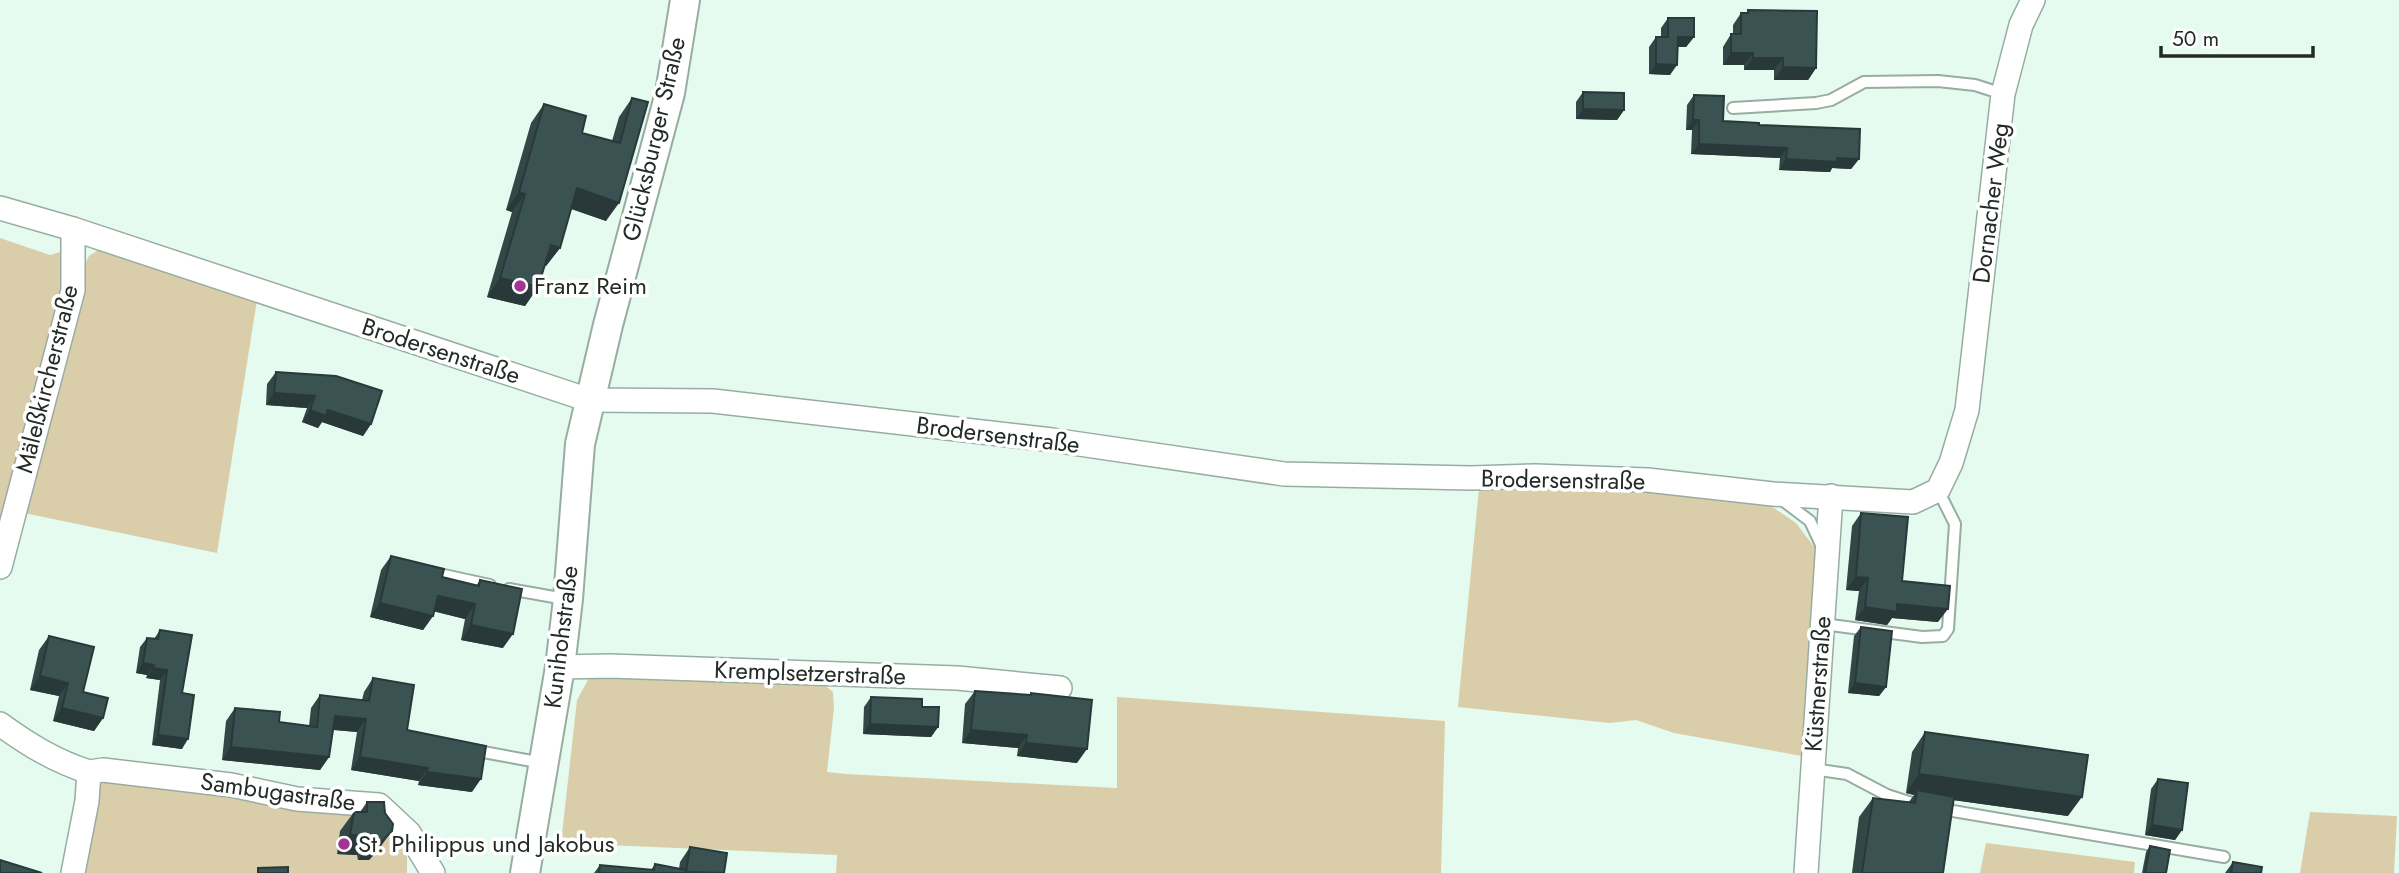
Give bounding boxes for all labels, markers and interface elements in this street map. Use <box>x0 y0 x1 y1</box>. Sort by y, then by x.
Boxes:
scale bar <box>2161 14 2313 58</box>
text: 50 m <box>2172 24 2219 54</box>
street label: Glücksburger Straße <box>613 33 694 244</box>
street label: Dornacher Weg <box>1963 121 2018 285</box>
place label: Franz Reim <box>534 268 647 303</box>
marker: Franz Reim <box>512 278 528 294</box>
street label: Mäleßkircherstraße <box>6 281 87 477</box>
street label: Brodersenstraße <box>358 308 525 393</box>
street label: Brodersenstraße <box>914 407 1082 462</box>
street label: Brodersenstraße <box>1481 461 1646 498</box>
street label: Kunihohstraße <box>534 563 587 710</box>
street label: Küstnerstraße <box>1795 615 1840 753</box>
street label: Kremplsetzerstraße <box>714 652 907 693</box>
street label: Sambugastraße <box>198 763 358 820</box>
place label: St. Philippus und Jakobus <box>358 826 615 861</box>
marker: St. Philippus und Jakobus <box>336 836 352 852</box>

